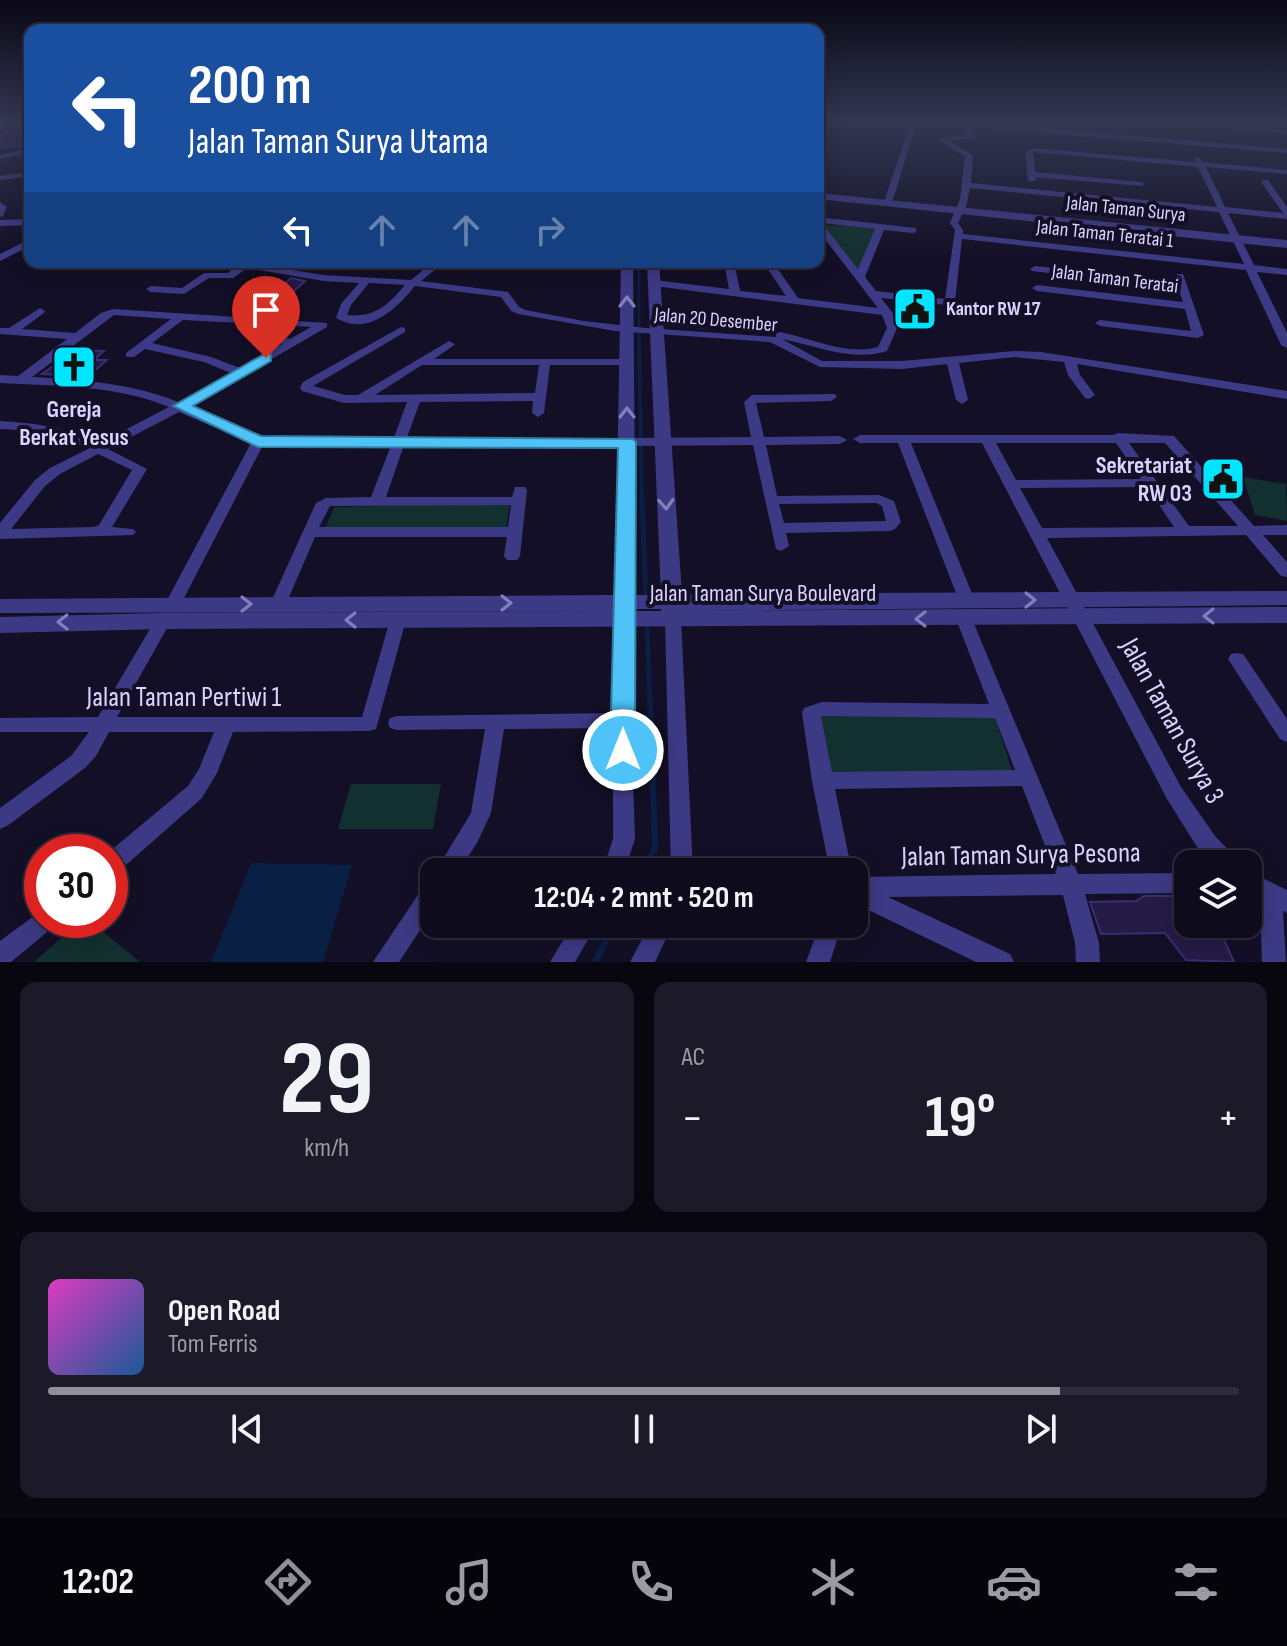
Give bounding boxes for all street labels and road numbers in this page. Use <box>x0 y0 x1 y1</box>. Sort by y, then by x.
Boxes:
street label: Jalan Taman Surya <box>1064 191 1187 227</box>
street label: Jalan Taman Teratai 1 <box>1034 215 1175 253</box>
street label: Jalan Taman Teratai <box>1049 259 1180 299</box>
street label: Jalan 20 Desember <box>653 303 779 337</box>
street label: Jalan Taman Surya Boulevard <box>649 579 876 608</box>
street label: Jalan Taman Surya 3 <box>1113 632 1231 809</box>
street label: Jalan Taman Pertiwi 1 <box>86 681 282 714</box>
street label: Jalan Taman Surya Pesona <box>900 836 1141 874</box>

